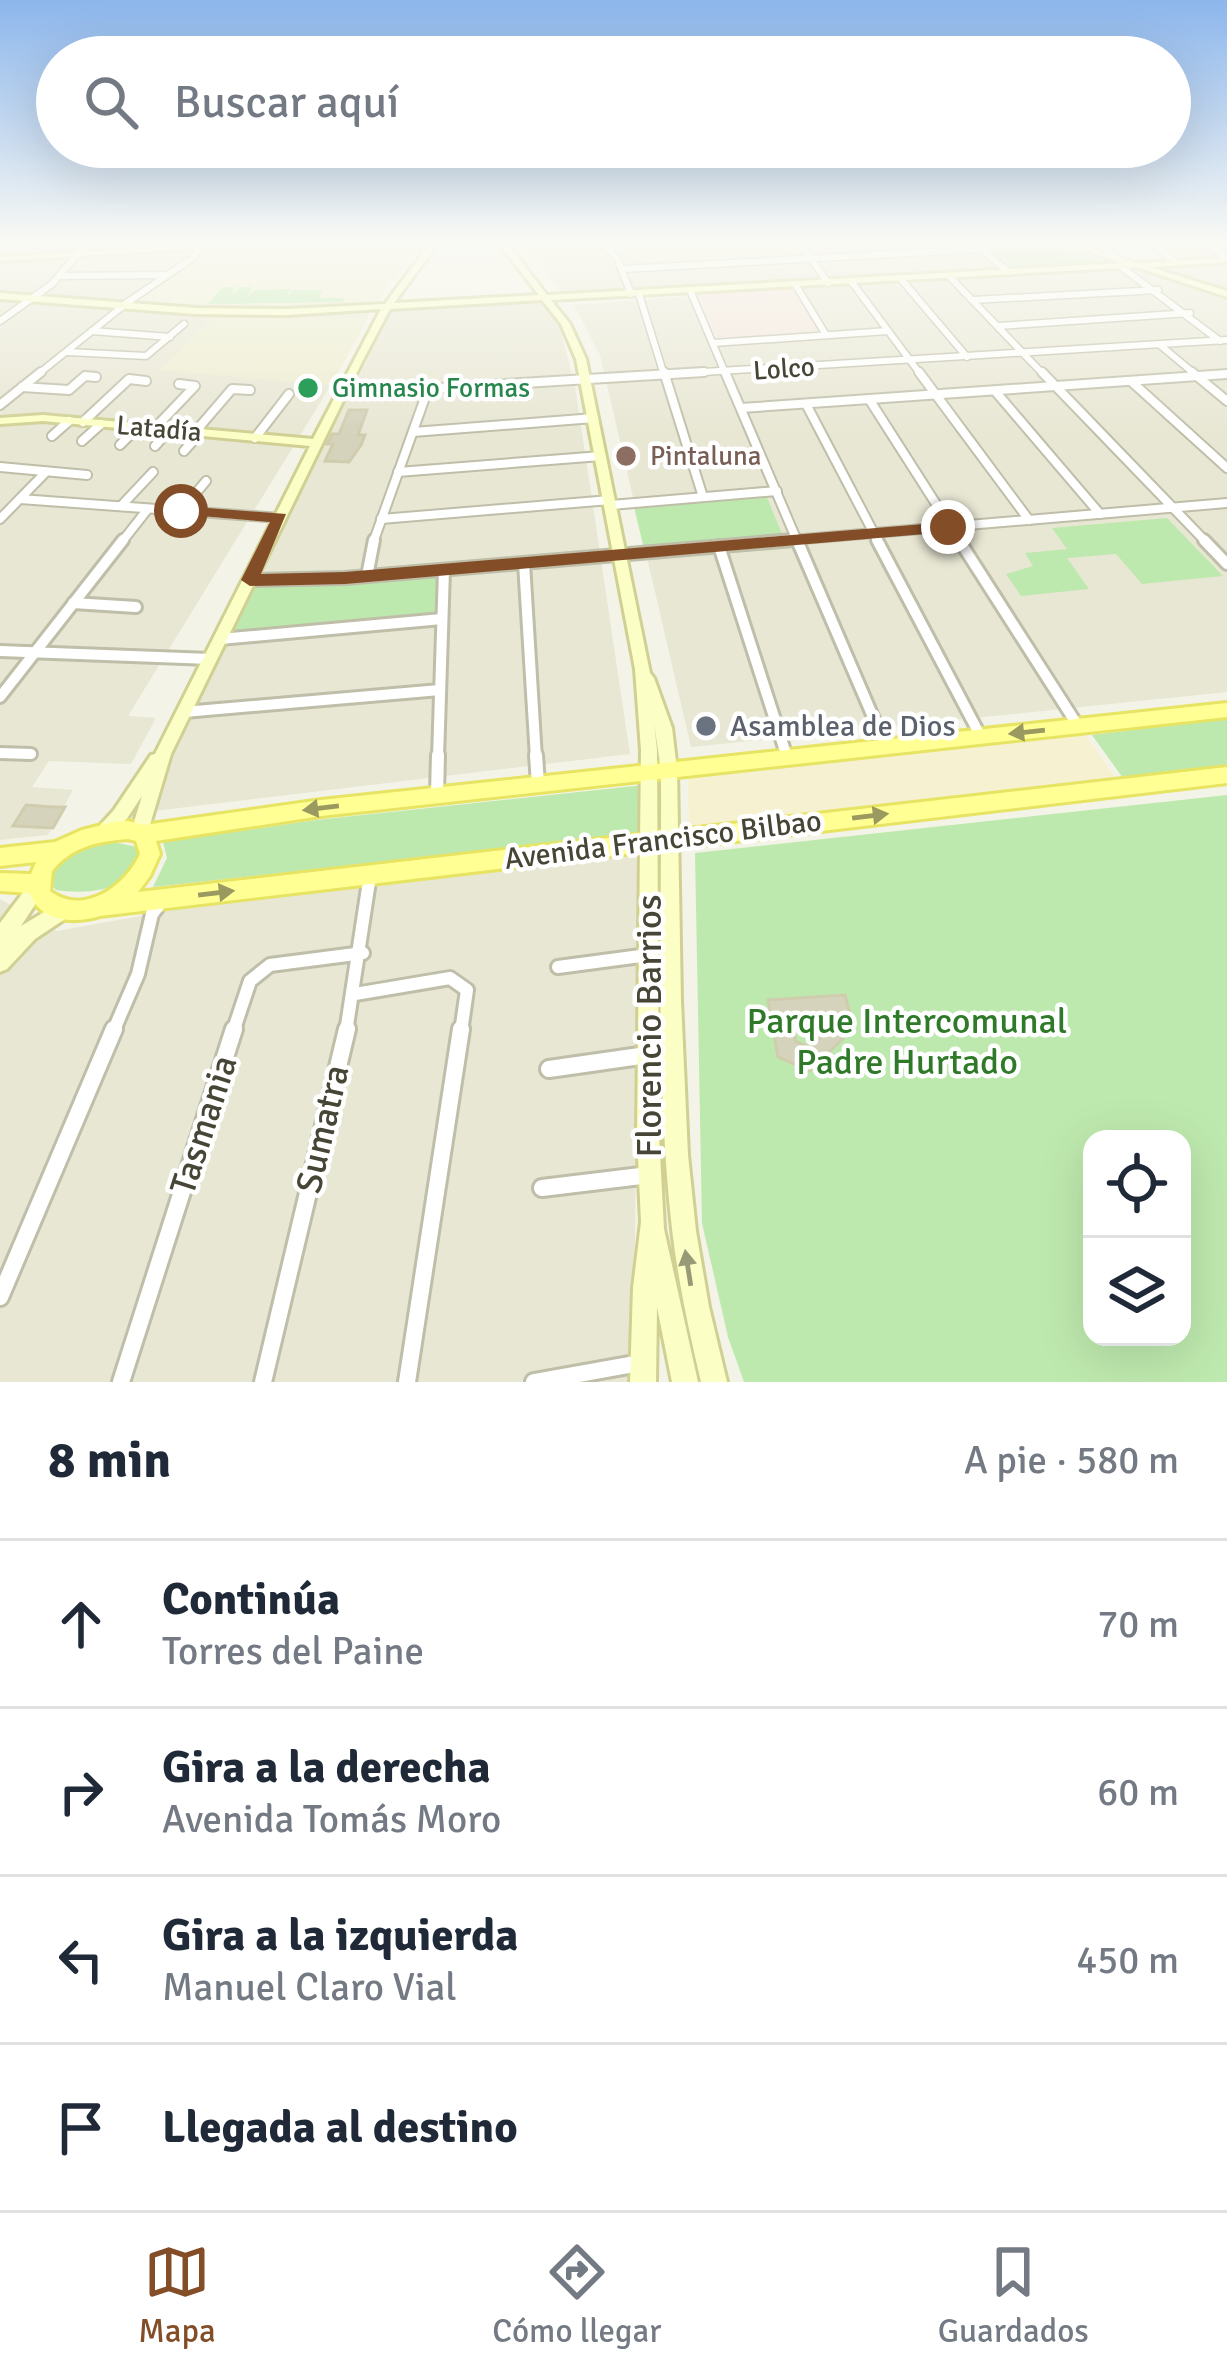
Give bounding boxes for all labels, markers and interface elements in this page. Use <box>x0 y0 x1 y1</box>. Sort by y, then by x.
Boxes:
search box <box>36 36 1191 168</box>
icon: search <box>78 69 144 135</box>
text: Buscar aquí <box>174 75 399 130</box>
street label: Lolco <box>752 350 816 388</box>
place label: Gimnasio Formas <box>332 372 530 405</box>
marker: Gimnasio Formas <box>295 375 321 401</box>
street label: Latadía <box>115 409 203 449</box>
place label: Pintaluna <box>650 440 761 473</box>
marker: Pintaluna <box>613 443 639 469</box>
route start <box>154 484 208 538</box>
route end <box>921 500 975 554</box>
place label: Asamblea de Dios <box>730 708 956 745</box>
marker: Asamblea de Dios <box>693 713 719 739</box>
one-way arrow <box>1008 722 1045 741</box>
one-way arrow <box>302 799 339 818</box>
street label: Avenida Francisco Bilbao <box>502 802 824 878</box>
one-way arrow <box>852 806 889 825</box>
one-way arrow <box>197 883 235 902</box>
street label: Florencio Barrios <box>627 894 672 1158</box>
park label: Parque Intercomunal Padre Hurtado <box>747 999 1067 1085</box>
street label: Tasmania <box>160 1050 248 1200</box>
street label: Sumatra <box>286 1061 360 1197</box>
map controls <box>1083 1130 1191 1346</box>
button: locate <box>1083 1130 1191 1238</box>
button: layers <box>1083 1238 1191 1346</box>
one-way arrow <box>679 1249 698 1286</box>
text: 8 min <box>48 1429 171 1492</box>
text: A pie · 580 m <box>964 1436 1179 1484</box>
text: Continúa <box>162 1572 340 1627</box>
icon: ahead <box>48 1591 114 1657</box>
text: 70 m <box>1097 1600 1179 1648</box>
text: Torres del Paine <box>162 1627 424 1675</box>
text: Gira a la derecha <box>162 1740 490 1795</box>
icon: right <box>48 1759 114 1825</box>
text: 60 m <box>1097 1768 1179 1816</box>
text: Avenida Tomás Moro <box>162 1795 501 1843</box>
text: Gira a la izquierda <box>162 1908 518 1963</box>
icon: left <box>48 1927 114 1993</box>
text: 450 m <box>1076 1936 1179 1984</box>
text: Manuel Claro Vial <box>162 1963 457 2011</box>
icon: arrive <box>48 2095 114 2161</box>
text: Llegada al destino <box>162 2100 518 2155</box>
tab: Mapa <box>138 2239 216 2352</box>
tab: Cómo llegar <box>492 2239 661 2352</box>
tab: Guardados <box>938 2239 1089 2352</box>

